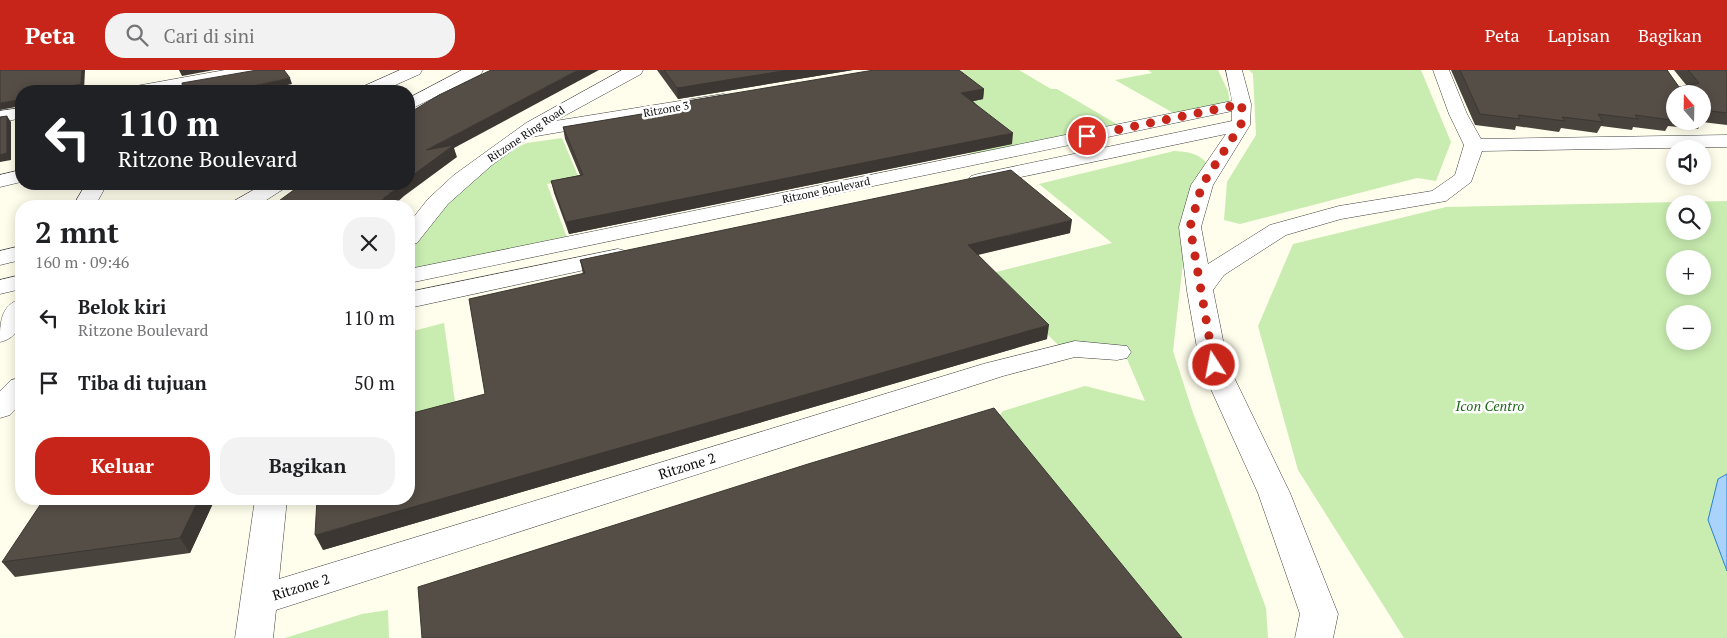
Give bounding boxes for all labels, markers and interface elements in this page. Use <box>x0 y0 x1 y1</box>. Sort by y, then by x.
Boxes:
search box <box>105 13 455 58</box>
text: Peta <box>25 19 75 51</box>
icon: search <box>123 21 151 49</box>
text: Cari di sini <box>163 23 255 48</box>
text: Peta <box>1485 23 1520 47</box>
text: Lapisan <box>1548 23 1610 47</box>
text: Bagikan <box>1638 23 1702 47</box>
north arrow <box>1666 85 1711 130</box>
map controls <box>1666 85 1711 350</box>
street label: Ritzone 3 <box>642 98 690 120</box>
text: 110 m <box>118 100 219 146</box>
street label: Ritzone Ring Road <box>485 103 567 165</box>
icon: left <box>35 105 100 170</box>
pin <box>1066 115 1108 157</box>
icon: arrive <box>1073 122 1101 150</box>
button: sound <box>1666 140 1711 185</box>
text: Ritzone Boulevard <box>118 144 297 173</box>
street label: Ritzone Boulevard <box>781 174 871 206</box>
button: search <box>1666 195 1711 240</box>
text: 2 mnt <box>35 212 119 252</box>
button: close <box>343 217 395 269</box>
button: + <box>1666 250 1711 295</box>
text: 160 m · 09:46 <box>35 251 129 273</box>
text: Belok kiri <box>78 294 166 319</box>
icon: left <box>35 304 63 332</box>
text: 110 m <box>344 305 395 330</box>
button: − <box>1666 305 1711 350</box>
text: Ritzone Boulevard <box>78 319 209 341</box>
position arrow <box>1187 338 1239 390</box>
icon: arrive <box>35 369 63 397</box>
text: Tiba di tujuan <box>78 370 207 395</box>
text: 50 m <box>354 370 395 395</box>
park label: Icon Centro <box>1454 396 1525 415</box>
button: Keluar <box>35 437 210 495</box>
button: Bagikan <box>220 437 395 495</box>
street label: Ritzone 2 <box>656 448 718 483</box>
street label: Ritzone 2 <box>270 569 332 604</box>

